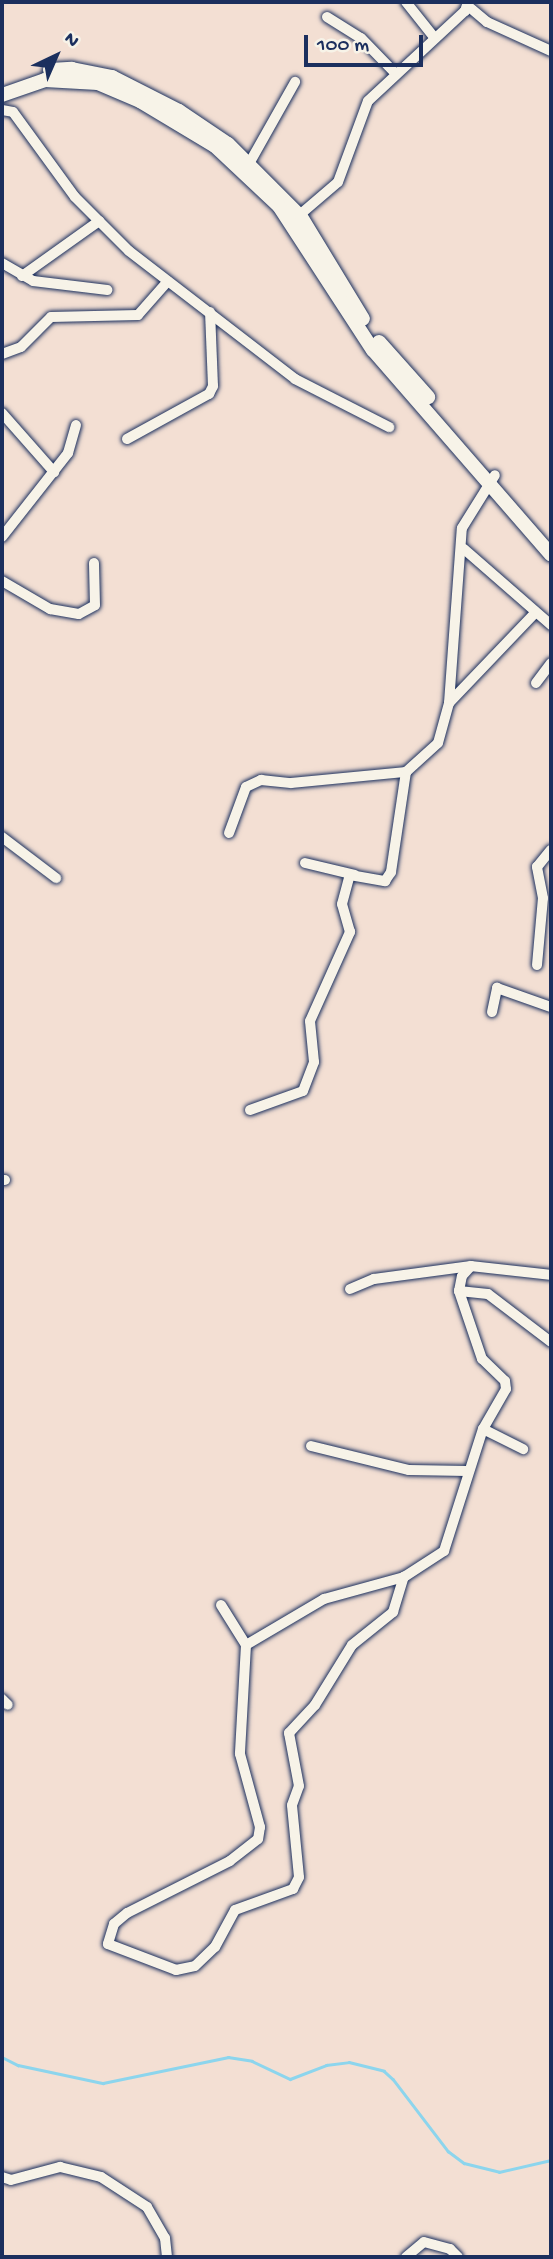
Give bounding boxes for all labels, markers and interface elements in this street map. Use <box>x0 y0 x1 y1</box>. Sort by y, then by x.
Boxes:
north arrow <box>21 21 91 91</box>
scale bar <box>308 21 427 65</box>
text: N <box>58 28 83 53</box>
text: 100 m <box>317 34 369 59</box>

